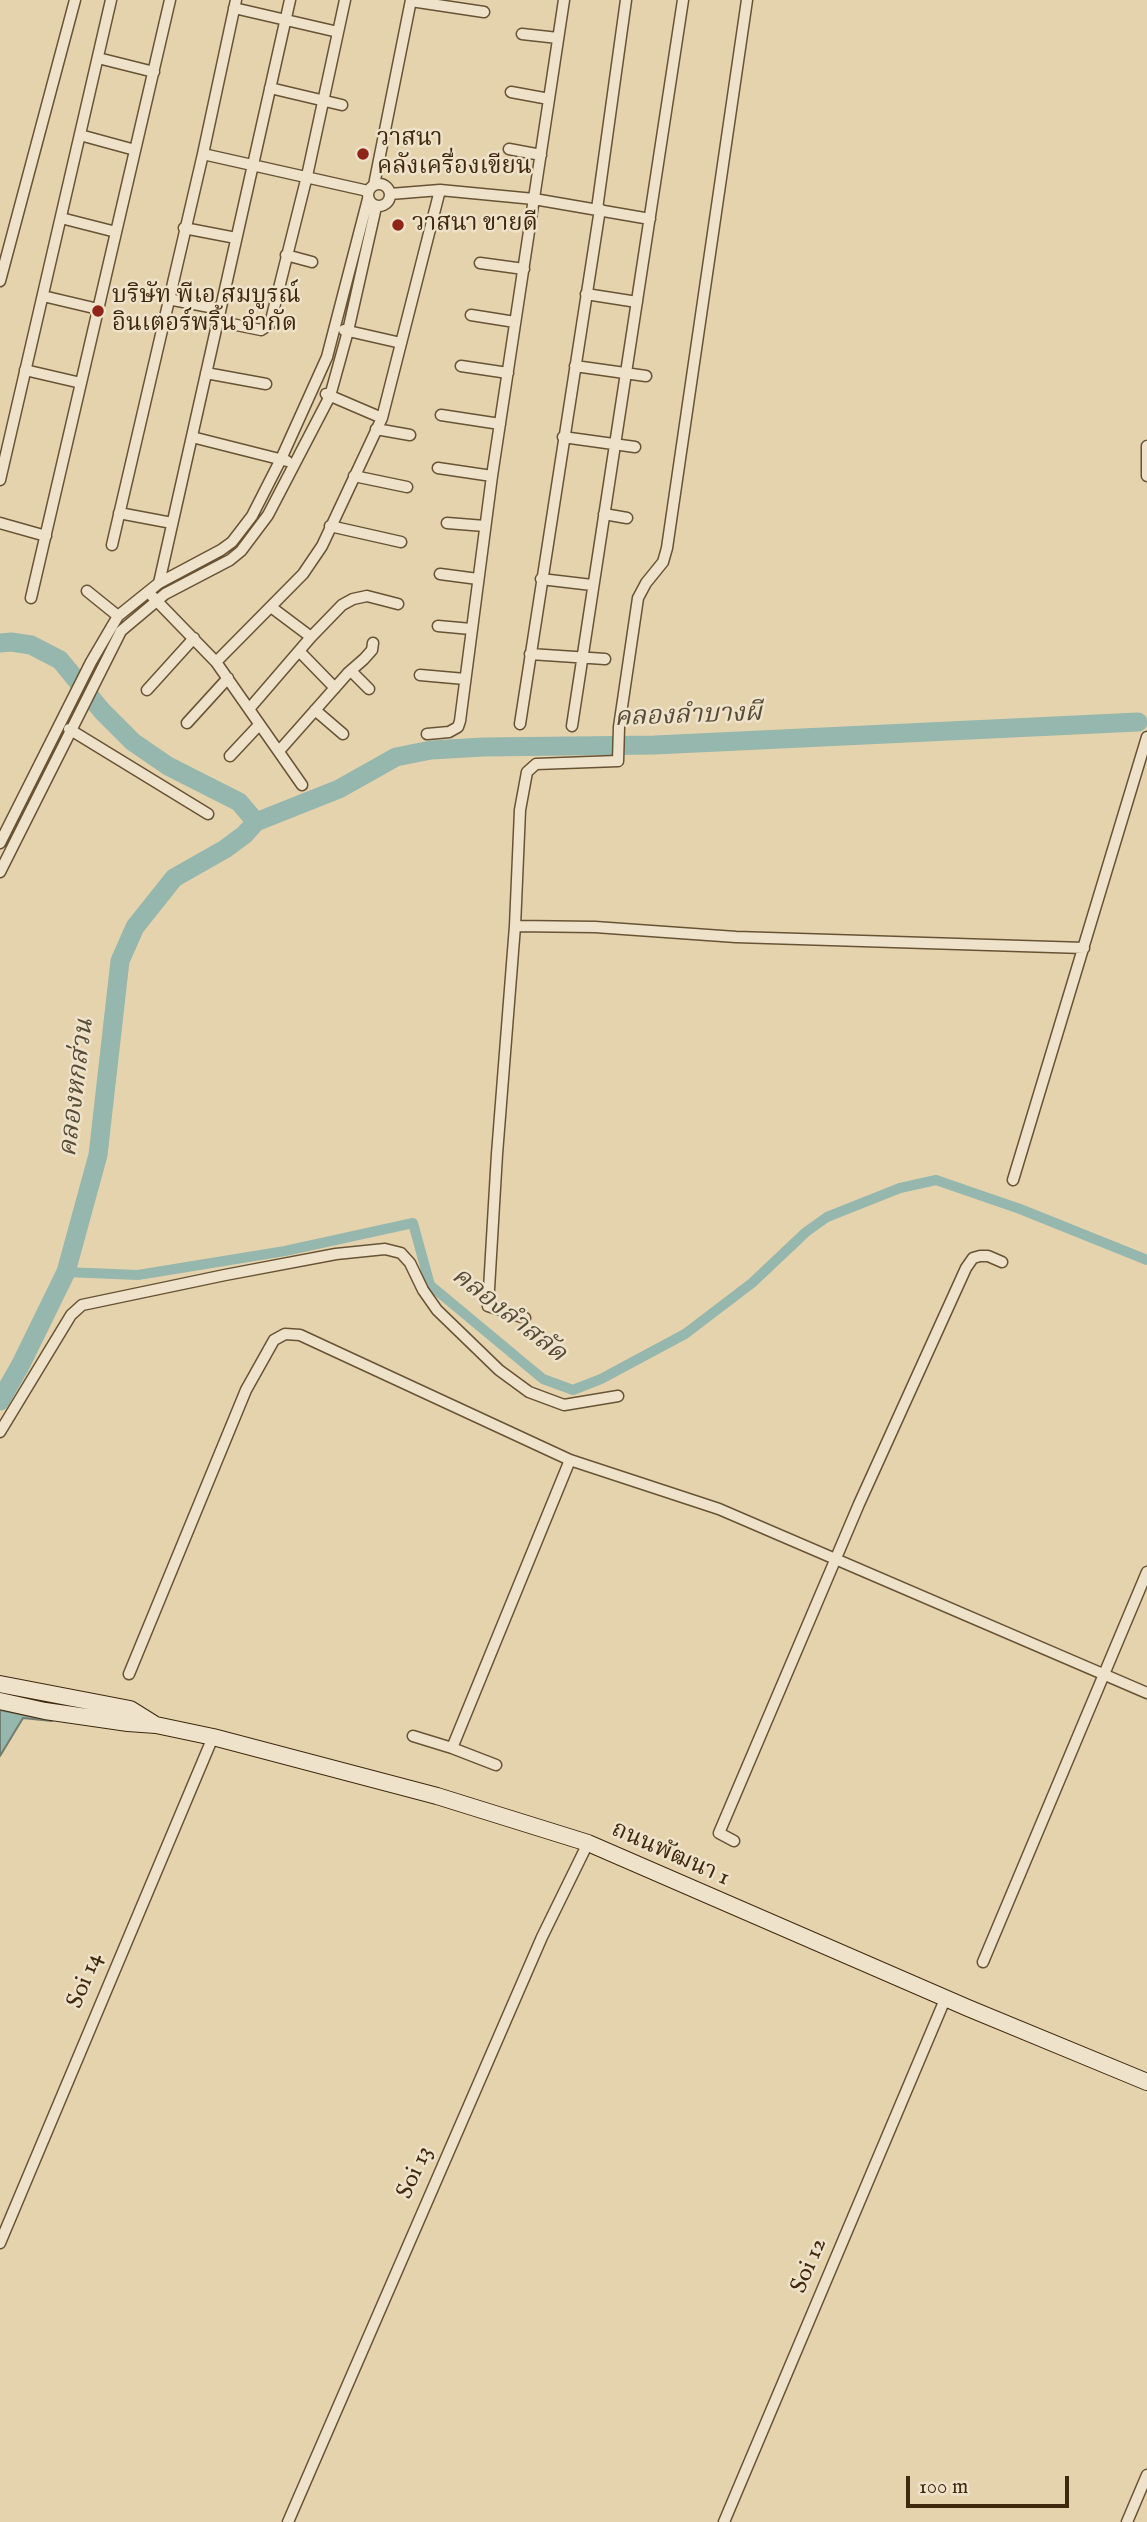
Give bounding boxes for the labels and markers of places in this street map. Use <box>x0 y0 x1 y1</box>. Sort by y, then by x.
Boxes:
place label: วาสนา คลังเครื่องเขียน <box>377 126 532 182</box>
marker: วาสนา คลังเครื่องเขียน <box>355 146 371 162</box>
place label: วาสนา ขายดี <box>412 211 538 239</box>
marker: วาสนา ขายดี <box>390 217 406 233</box>
place label: บริษัท พีเอ สมบูรณ์ อินเตอร์พริ้น จำกัด <box>112 283 300 339</box>
marker: บริษัท พีเอ สมบูรณ์ อินเตอร์พริ้น จำกัด <box>90 303 106 319</box>

